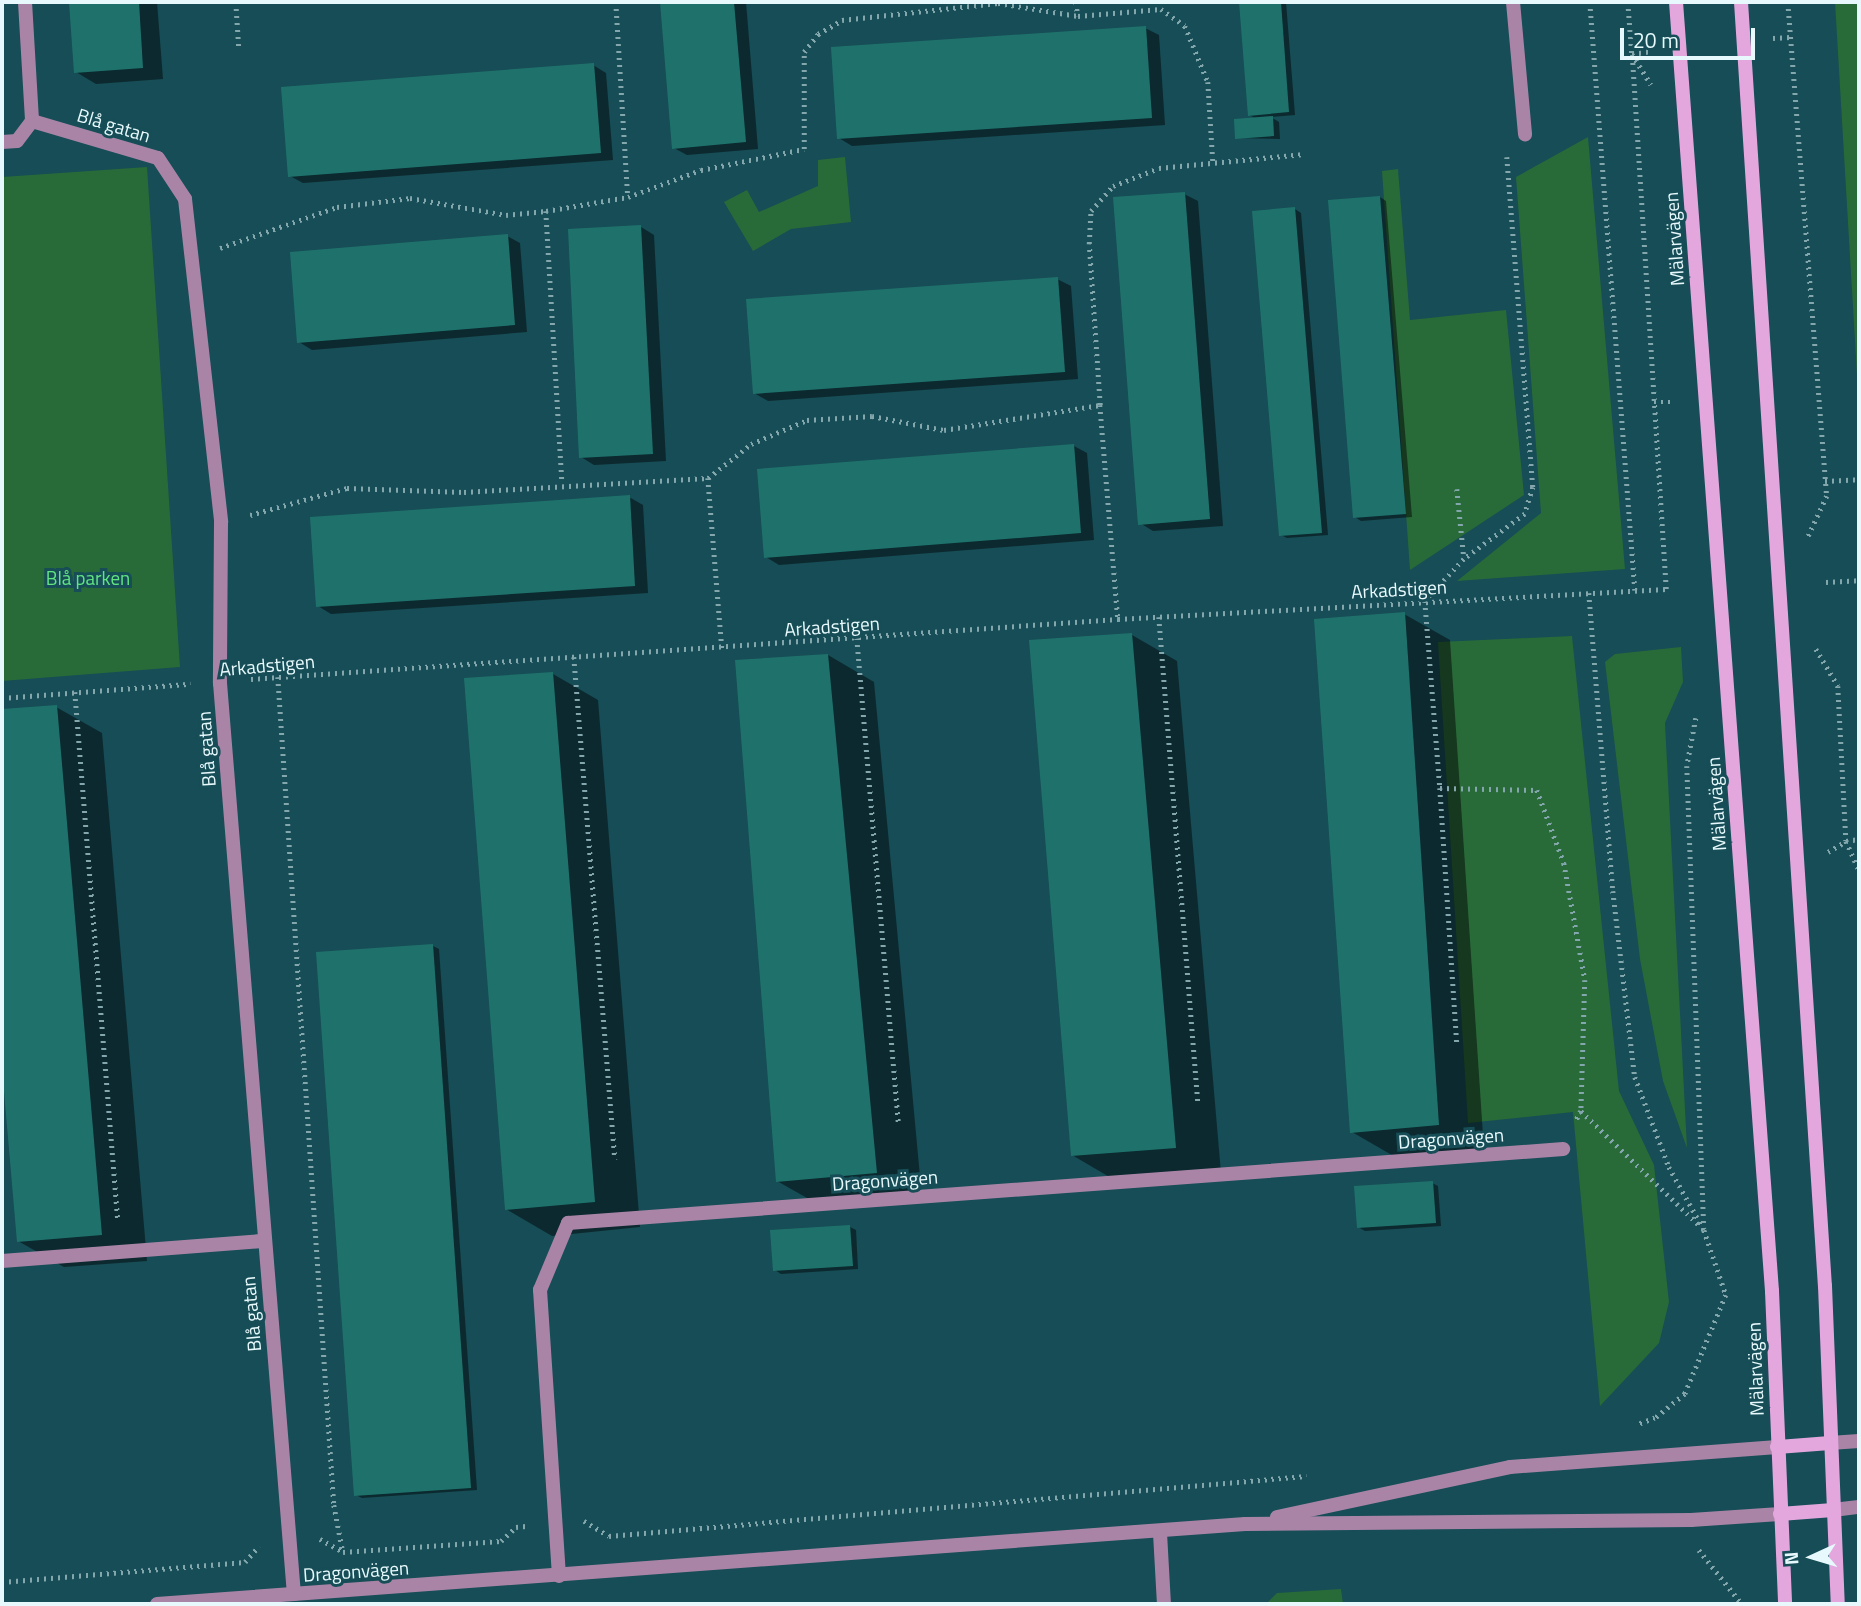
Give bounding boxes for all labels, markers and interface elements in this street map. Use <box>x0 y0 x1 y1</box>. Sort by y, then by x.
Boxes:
scale bar <box>1623 14 1758 58</box>
text: 20 m <box>1633 24 1679 56</box>
street label: Blå gatan <box>75 103 153 147</box>
street label: Mälarvägen <box>1659 191 1689 287</box>
park label: Blå parken <box>46 567 130 589</box>
street label: Arkadstigen <box>1351 575 1447 603</box>
street label: Arkadstigen <box>783 611 881 641</box>
street label: Arkadstigen <box>218 649 316 681</box>
street label: Blå gatan <box>192 711 220 787</box>
street label: Mälarvägen <box>1701 756 1731 852</box>
street label: Dragonvägen <box>1397 1123 1505 1153</box>
street label: Dragonvägen <box>831 1165 939 1195</box>
street label: Blå gatan <box>236 1275 266 1353</box>
street label: Mälarvägen <box>1742 1322 1768 1416</box>
north arrow <box>1777 1522 1847 1592</box>
text: N <box>1776 1551 1805 1566</box>
street label: Dragonvägen <box>302 1556 410 1586</box>

